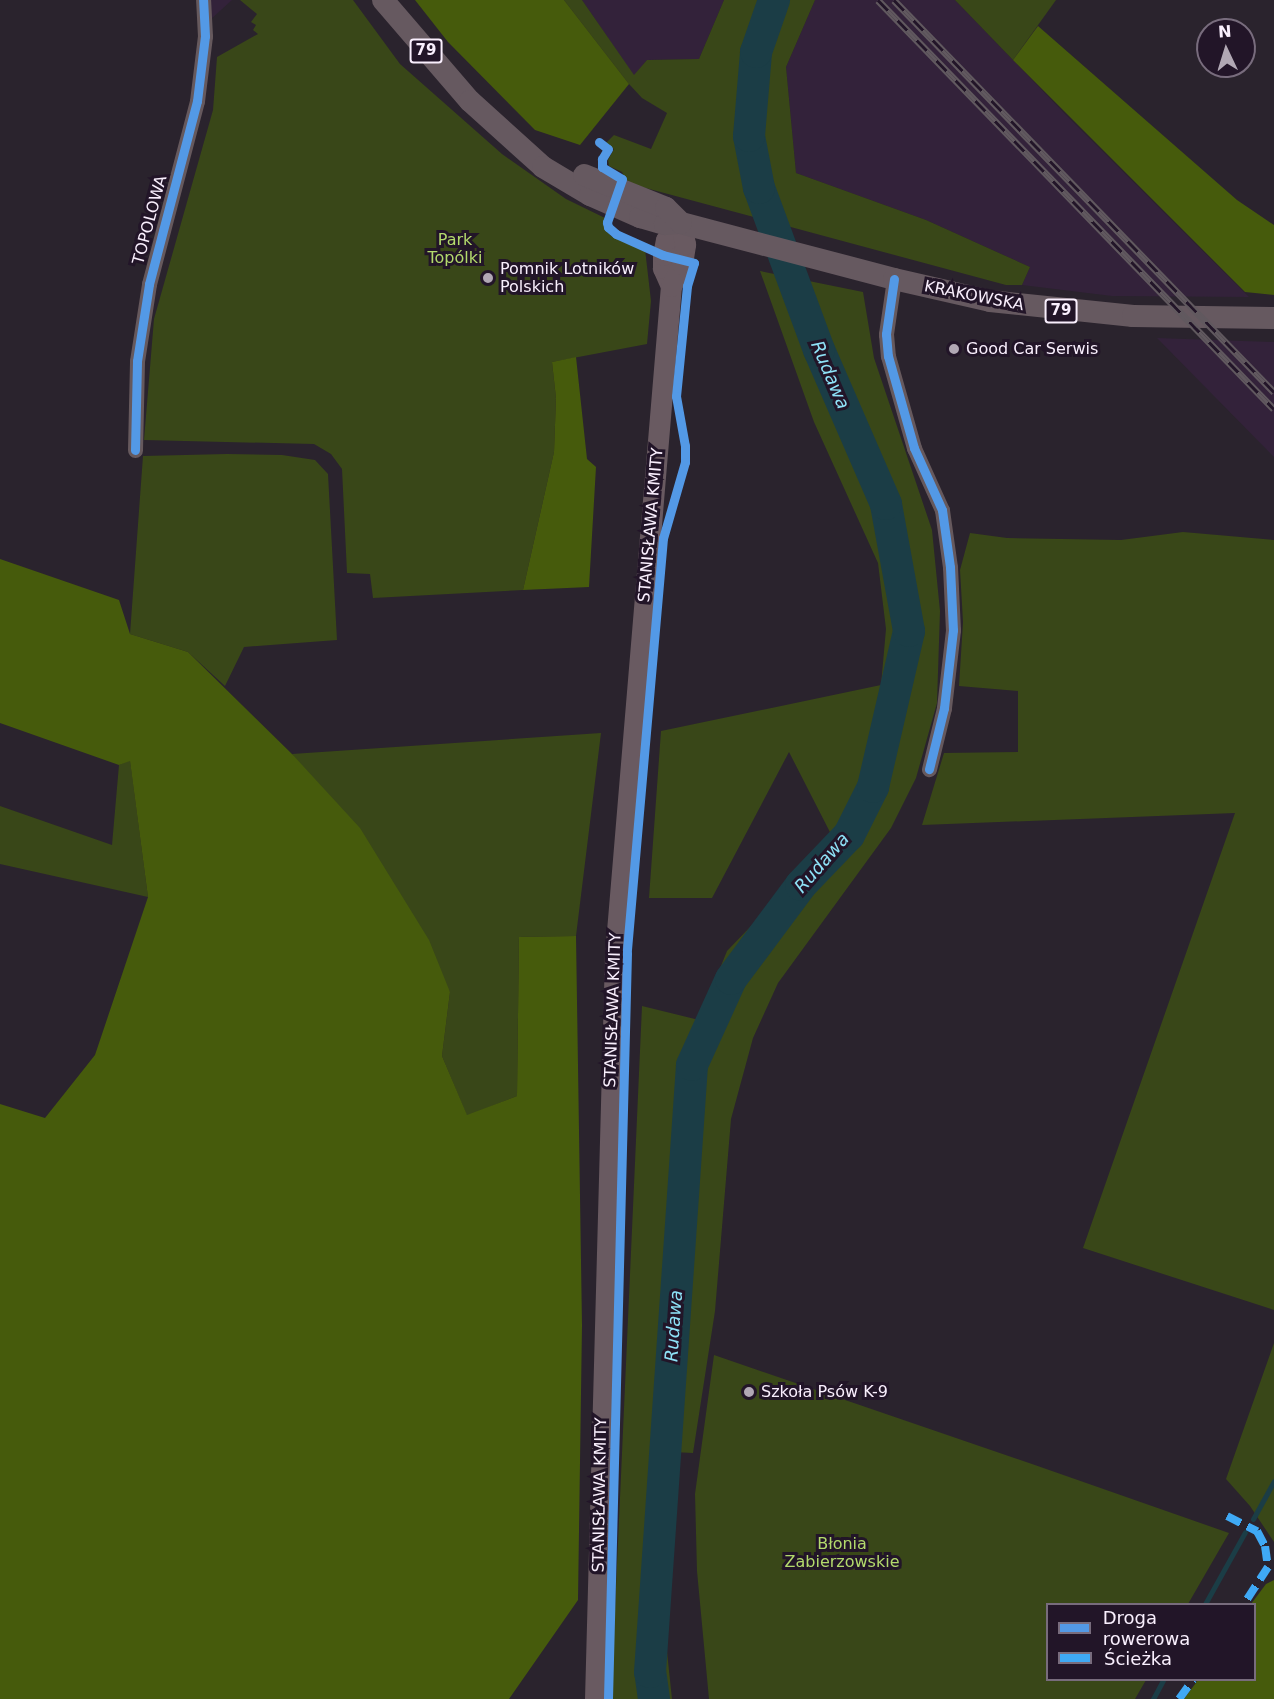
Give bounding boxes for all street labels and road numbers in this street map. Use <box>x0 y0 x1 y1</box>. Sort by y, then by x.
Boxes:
road number: 79 <box>410 39 442 63</box>
street label: TOPOLOWA <box>129 173 171 267</box>
street label: KRAKOWSKA <box>922 277 1026 315</box>
road number: 79 <box>1044 299 1078 323</box>
street label: STANISŁAWA KMITY <box>635 447 667 603</box>
street label: STANISŁAWA KMITY <box>601 932 625 1088</box>
street label: STANISŁAWA KMITY <box>589 1417 611 1573</box>

